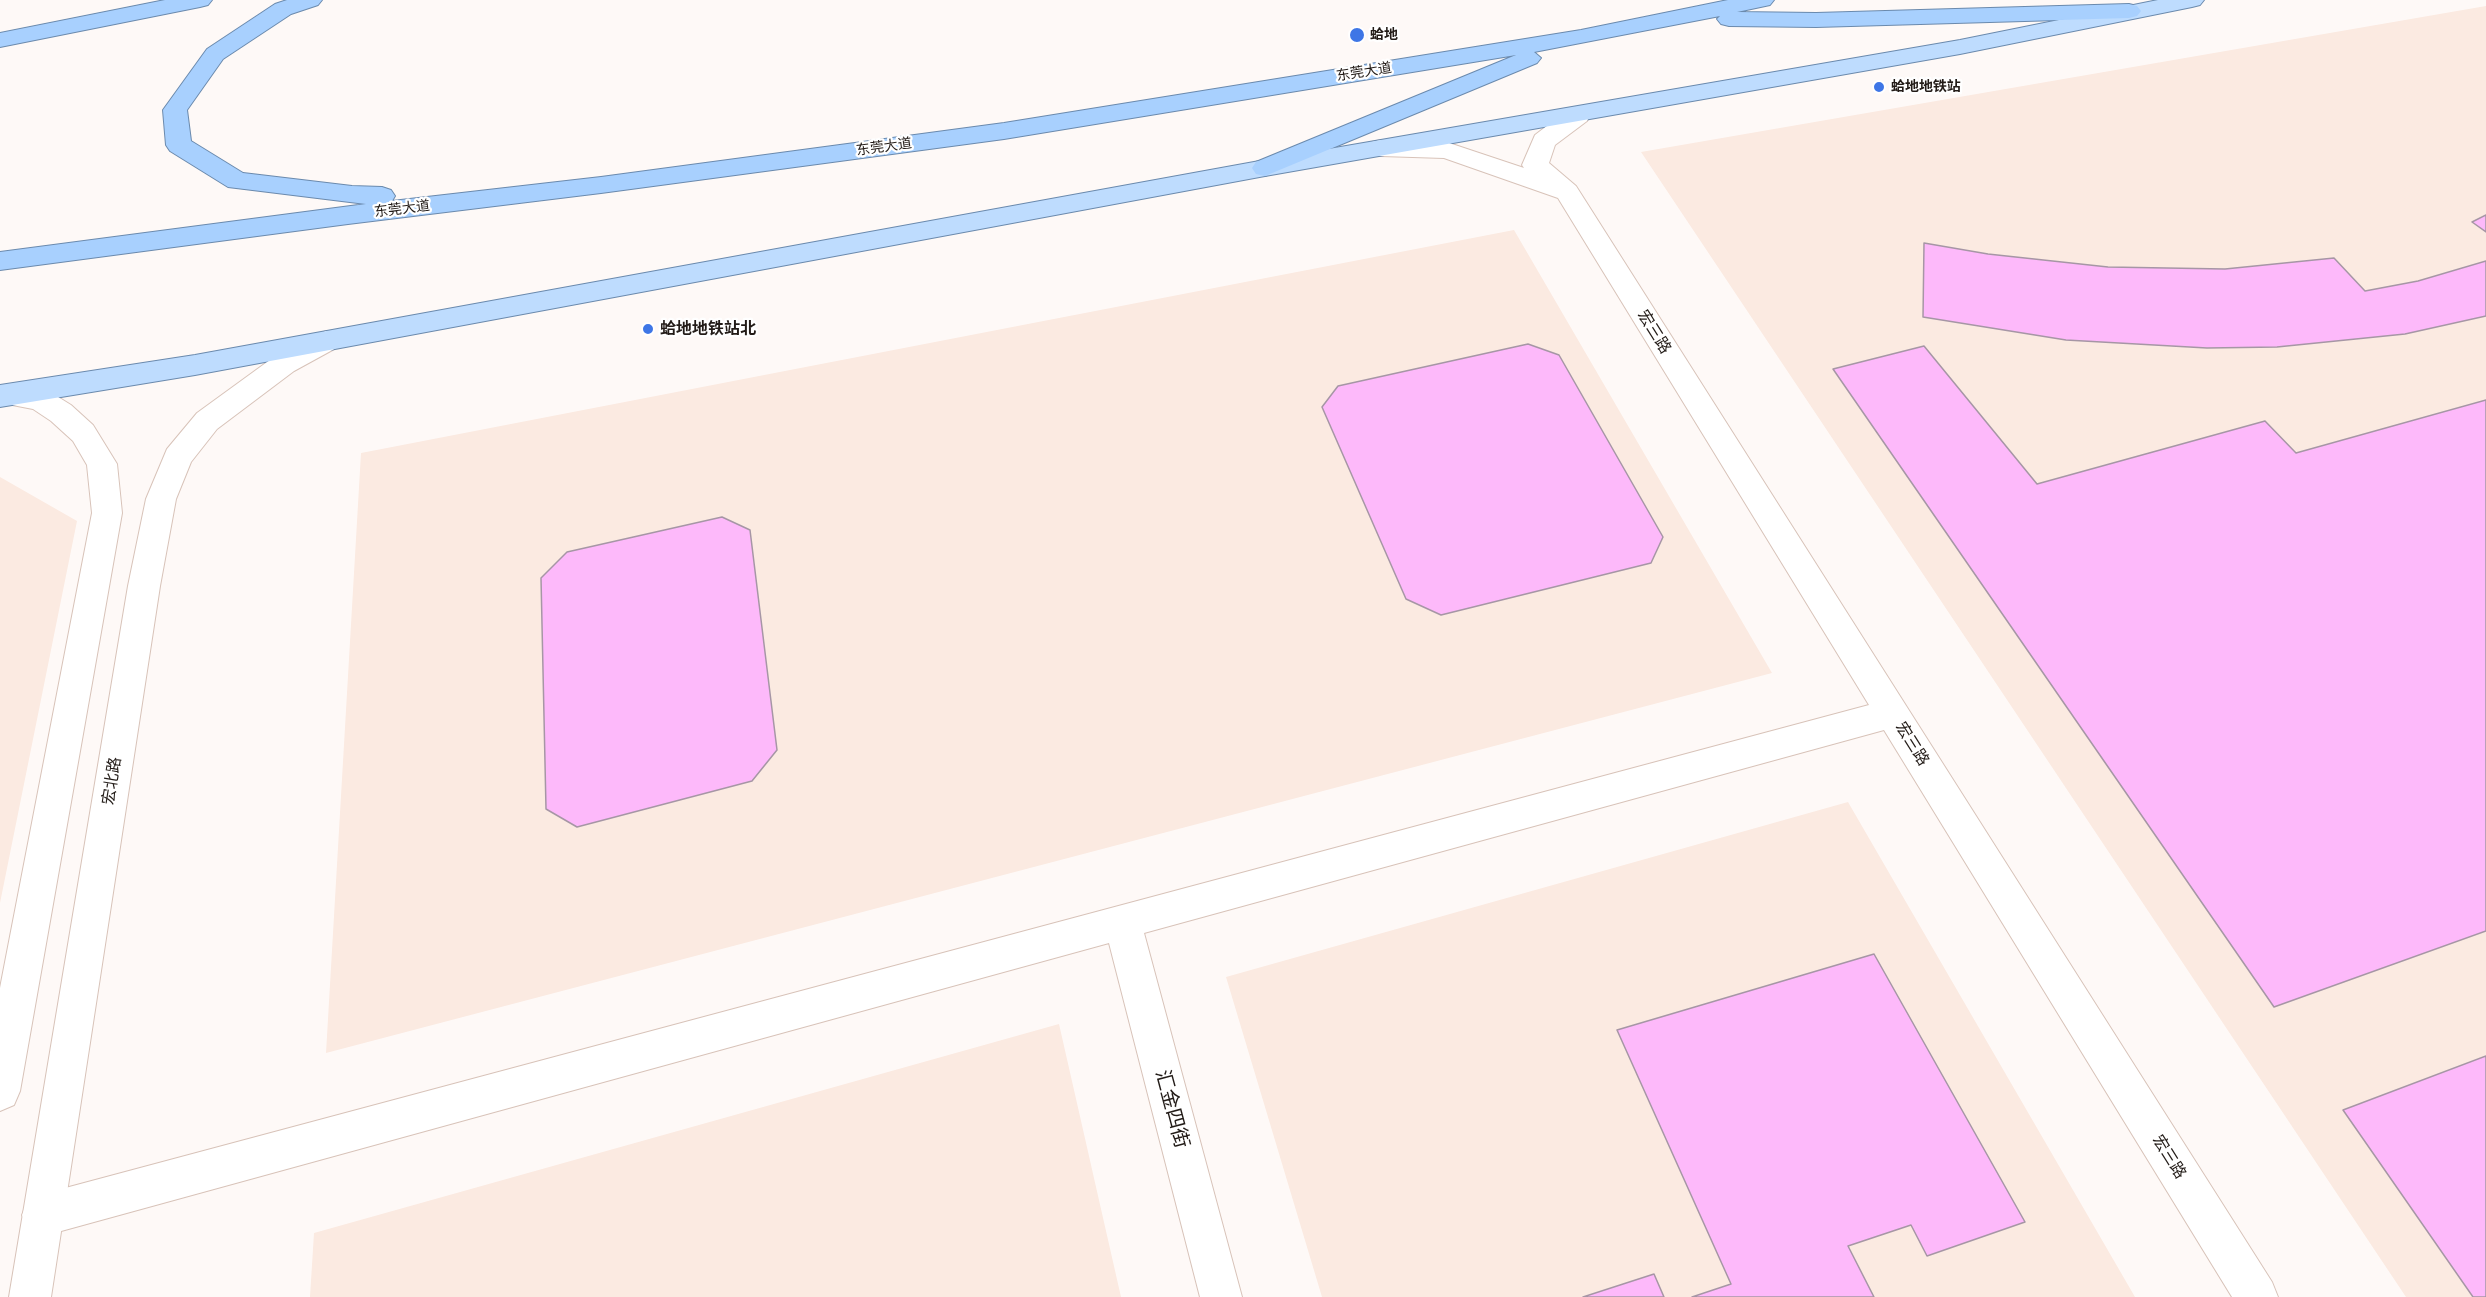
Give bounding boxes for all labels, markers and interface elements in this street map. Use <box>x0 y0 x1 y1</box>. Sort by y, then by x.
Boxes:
marker: 蛤地 <box>1348 26 1366 44</box>
place label: 蛤地 <box>1370 27 1398 43</box>
street label: 东莞大道 <box>1335 59 1393 85</box>
place label: 蛤地地铁站 <box>1891 79 1961 95</box>
marker: 蛤地地铁站 <box>1872 80 1886 94</box>
street label: 东莞大道 <box>855 135 913 159</box>
street label: 东莞大道 <box>373 197 431 221</box>
street label: 宏三路 <box>1633 307 1675 357</box>
place label: 蛤地地铁站北 <box>660 319 756 339</box>
marker: 蛤地地铁站北 <box>641 322 655 336</box>
street label: 宏三路 <box>1891 719 1933 769</box>
street label: 宏北路 <box>99 756 125 806</box>
street label: 汇金四街 <box>1150 1067 1194 1151</box>
street label: 宏三路 <box>2148 1132 2190 1182</box>

